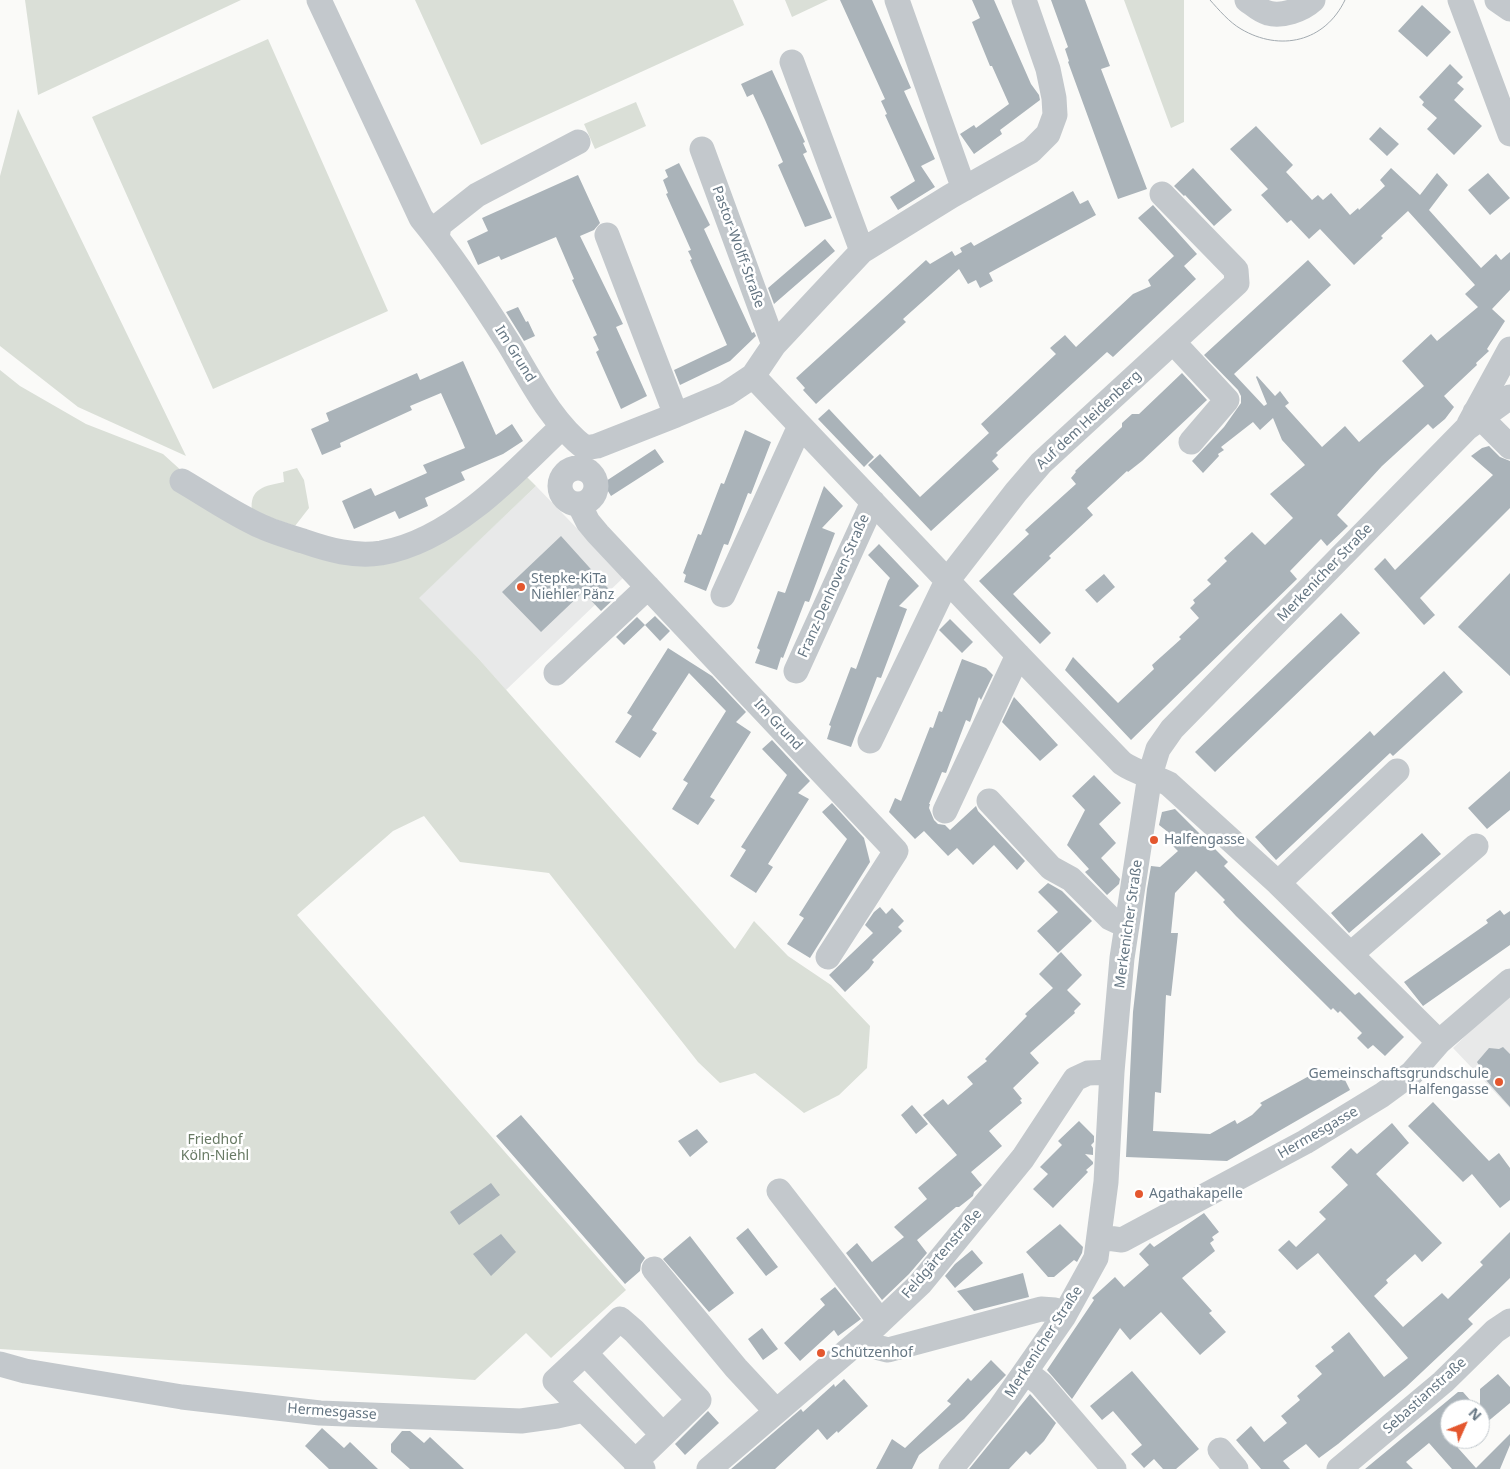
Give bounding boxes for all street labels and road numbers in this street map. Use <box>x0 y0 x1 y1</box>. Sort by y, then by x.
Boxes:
street label: Pastor-Wolff-Straße <box>708 184 768 310</box>
street label: Im Grund <box>491 323 539 385</box>
street label: Auf dem Heidenberg <box>1033 367 1145 473</box>
street label: Franz-Denhoven-Straße <box>795 512 873 660</box>
street label: Merkenicher Straße <box>1274 521 1376 625</box>
street label: Im Grund <box>750 696 806 754</box>
street label: Merkenicher Straße <box>1112 859 1146 989</box>
street label: Hermesgasse <box>1275 1103 1361 1163</box>
street label: Feldgärtenstraße <box>899 1206 985 1302</box>
street label: Merkenicher Straße <box>1002 1283 1086 1401</box>
street label: Sebastianstraße <box>1380 1354 1470 1438</box>
street label: Hermesgasse <box>287 1400 377 1424</box>

